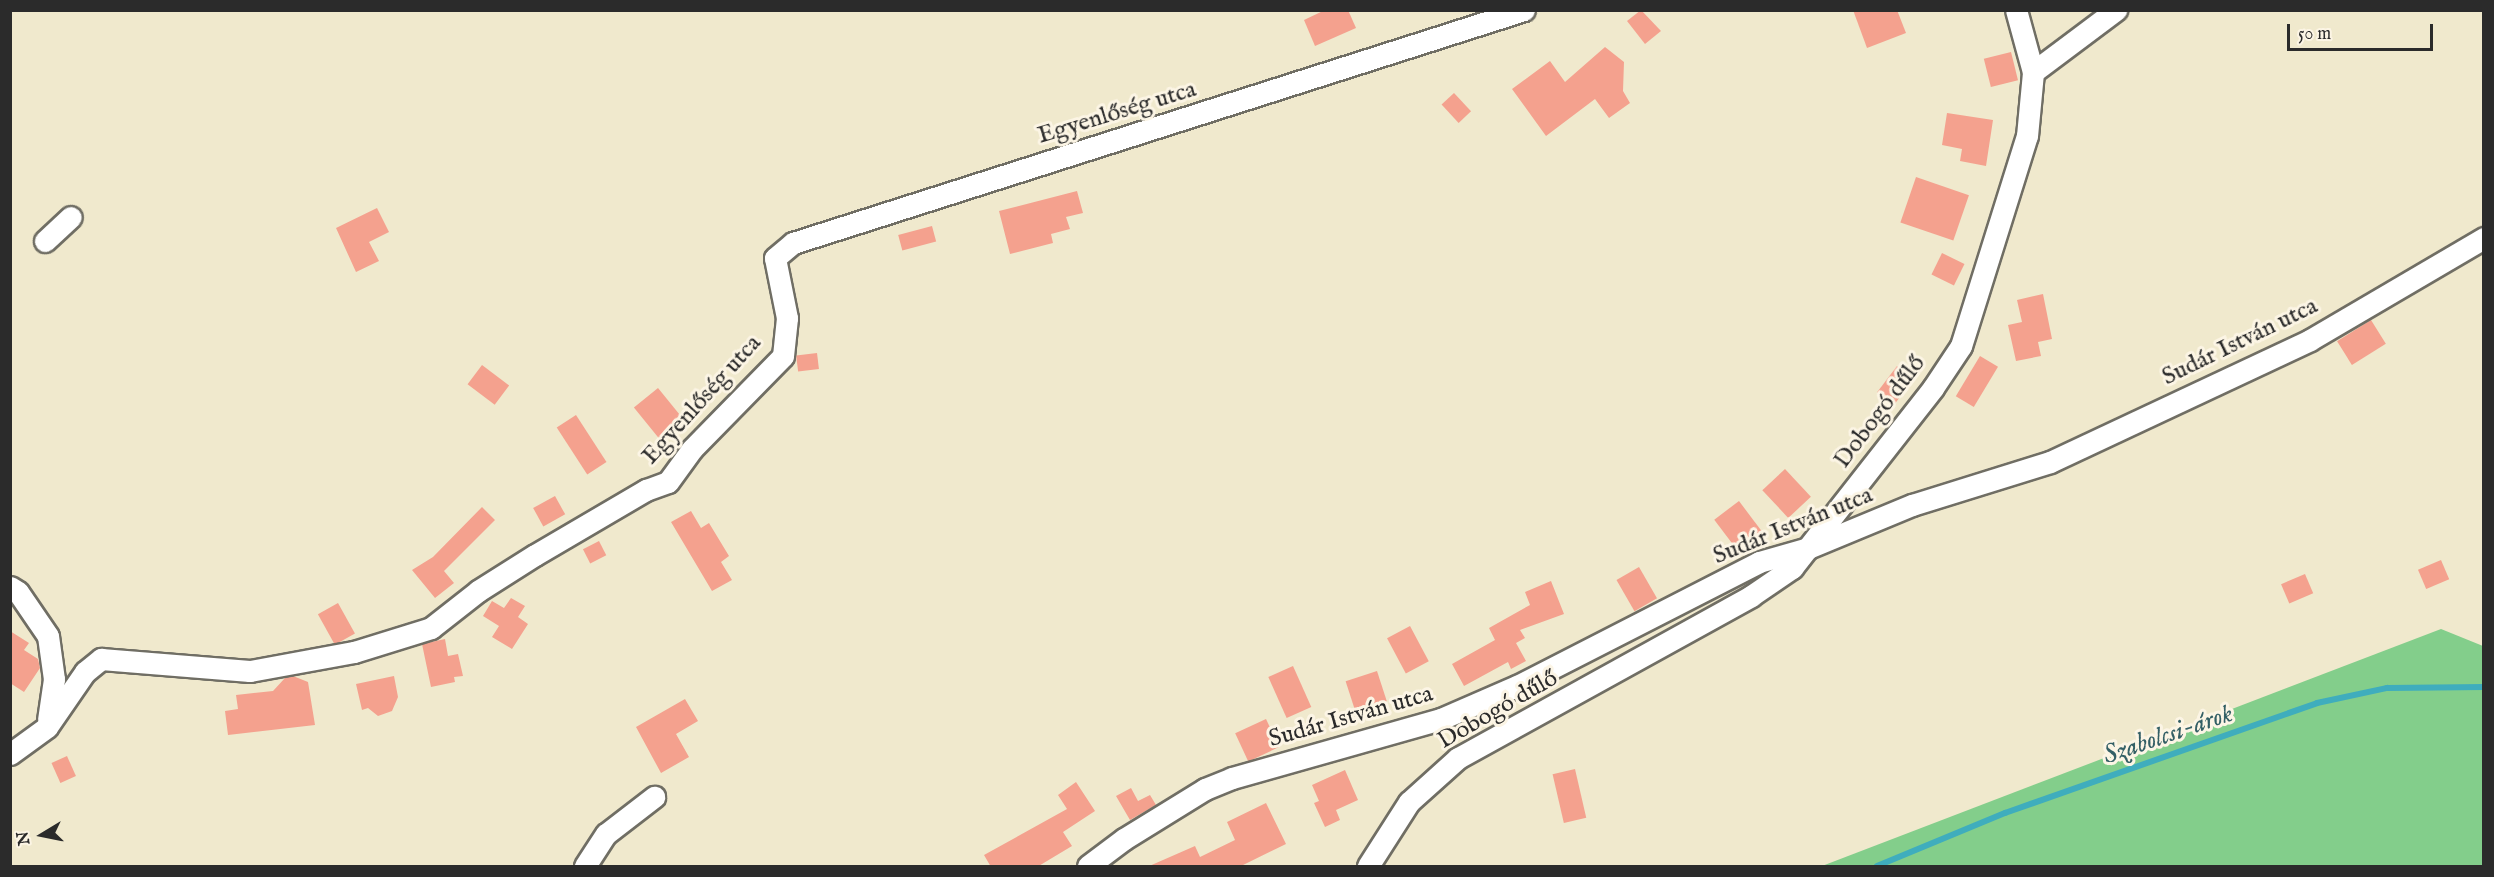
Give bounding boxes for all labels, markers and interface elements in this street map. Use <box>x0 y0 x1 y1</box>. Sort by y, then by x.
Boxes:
scale bar <box>2290 12 2436 50</box>
text: 50 m <box>2298 23 2331 46</box>
street label: Egyenlőség utca <box>1034 75 1200 151</box>
street label: Sudár István utca <box>2158 292 2322 392</box>
street label: Egyenlőség utca <box>636 329 768 471</box>
street label: Dobogó dűlő <box>1828 350 1932 474</box>
street label: Sudár István utca <box>1709 481 1877 571</box>
street label: Dobogó dűlő <box>1433 664 1563 756</box>
street label: Sudár István utca <box>1266 680 1436 754</box>
water label: Szabolcsi-árok <box>2099 698 2237 772</box>
north arrow <box>12 805 72 865</box>
text: N <box>13 830 35 847</box>

